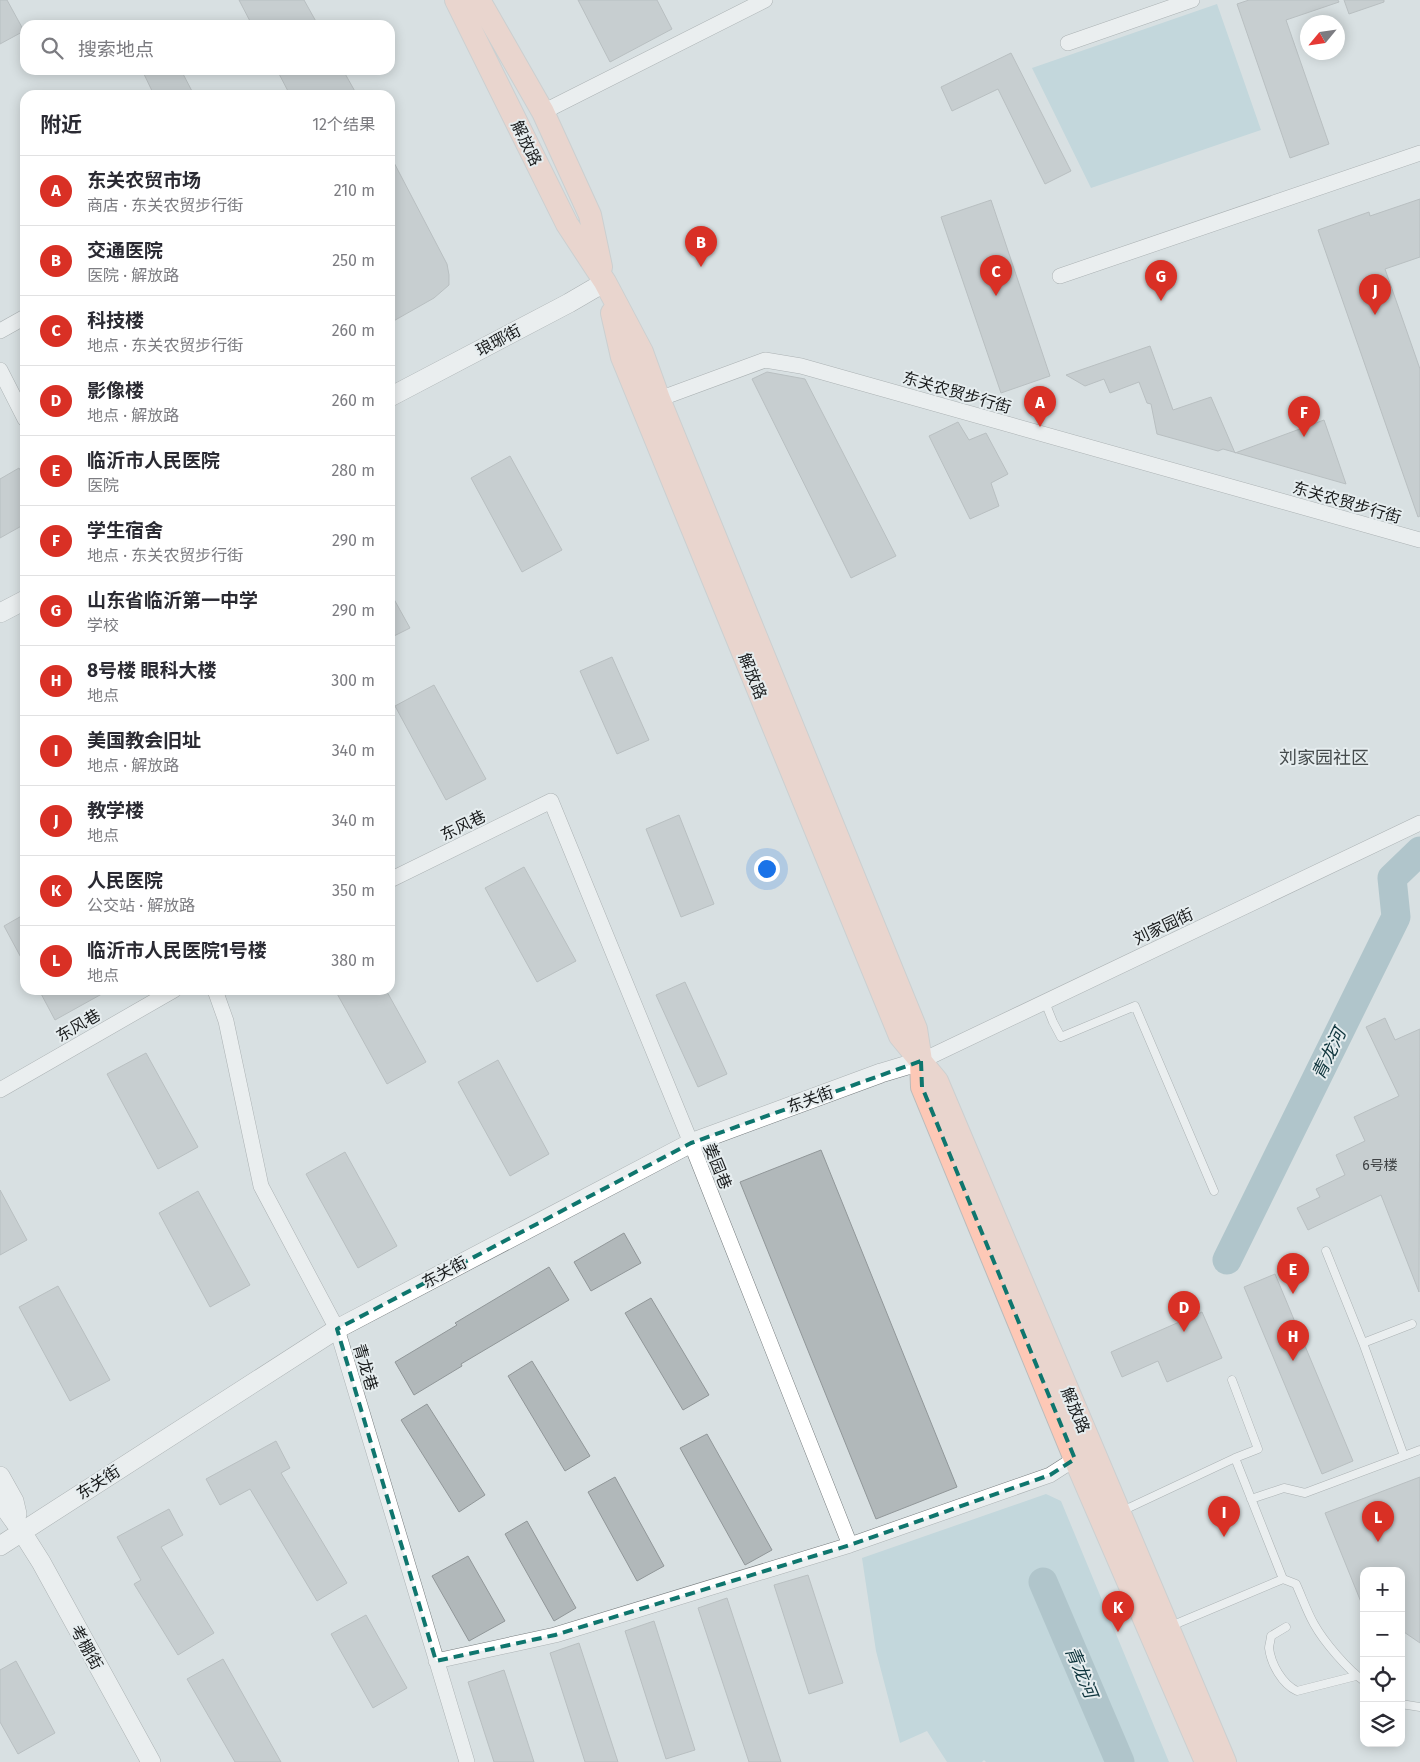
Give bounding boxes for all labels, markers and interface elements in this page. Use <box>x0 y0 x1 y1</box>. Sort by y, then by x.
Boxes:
north arrow <box>1300 15 1345 60</box>
search box <box>20 20 395 75</box>
icon: search <box>38 34 66 62</box>
text: 搜索地点 <box>78 38 154 61</box>
text: 附近 <box>40 112 82 138</box>
text: 12个结果 <box>312 115 375 134</box>
street label: 解放路 <box>507 117 546 169</box>
text: 东关农贸市场 <box>87 169 201 192</box>
text: A <box>51 181 61 200</box>
text: 210 m <box>334 181 375 200</box>
text: 商店 · 东关农贸步行街 <box>87 196 243 215</box>
pin: B <box>685 226 717 267</box>
text: 交通医院 <box>87 239 163 262</box>
text: B <box>51 251 61 270</box>
text: 250 m <box>332 251 375 270</box>
pin: C <box>980 255 1012 296</box>
pin: G <box>1145 260 1177 301</box>
text: 医院 · 解放路 <box>87 266 179 285</box>
pin: J <box>1359 274 1391 315</box>
text: 科技楼 <box>87 309 144 332</box>
text: C <box>51 321 61 340</box>
text: 260 m <box>332 321 375 340</box>
street label: 琅琊街 <box>473 321 524 360</box>
text: 地点 · 东关农贸步行街 <box>87 336 243 355</box>
street label: 东关农贸步行街 <box>900 368 1013 417</box>
text: 影像楼 <box>87 379 144 402</box>
pin: A <box>1024 386 1056 427</box>
text: D <box>51 391 61 410</box>
text: 260 m <box>332 391 375 410</box>
pin: F <box>1288 396 1320 437</box>
text: 地点 · 解放路 <box>87 406 179 425</box>
text: 临沂市人民医院 <box>87 449 220 472</box>
text: E <box>52 461 60 480</box>
text: 280 m <box>331 461 375 480</box>
text: 医院 <box>87 476 119 495</box>
street label: 东关农贸步行街 <box>1290 478 1403 527</box>
text: 学生宿舍 <box>87 519 163 542</box>
text: F <box>52 531 60 550</box>
text: 290 m <box>332 531 375 550</box>
text: 地点 · 东关农贸步行街 <box>87 546 243 565</box>
text: 山东省临沂第一中学 <box>87 589 258 612</box>
text: G <box>51 601 61 620</box>
text: 290 m <box>332 601 375 620</box>
text: 学校 <box>87 616 119 635</box>
street label: 解放路 <box>735 650 770 702</box>
text: 8号楼 眼科大楼 <box>87 659 217 682</box>
text: H <box>51 671 61 690</box>
text: 300 m <box>331 671 375 690</box>
text: 地点 <box>87 686 119 705</box>
text: 美国教会旧址 <box>87 729 201 752</box>
text: I <box>54 741 58 760</box>
text: 340 m <box>332 741 375 760</box>
district label: 刘家园社区 <box>1279 747 1369 769</box>
text: 地点 · 解放路 <box>87 756 179 775</box>
text: 教学楼 <box>87 799 144 822</box>
street label: 东风巷 <box>437 806 489 845</box>
text: J <box>53 811 59 830</box>
text: 340 m <box>332 811 375 830</box>
text: 地点 <box>87 826 119 845</box>
your location <box>754 856 780 882</box>
text: 人民医院 <box>87 869 163 892</box>
text: K <box>51 881 61 900</box>
text: 350 m <box>332 881 375 900</box>
text: 公交站 · 解放路 <box>87 896 195 915</box>
street label: 刘家园街 <box>1130 904 1196 949</box>
text: 临沂市人民医院1号楼 <box>87 939 267 962</box>
text: L <box>52 951 60 970</box>
text: 380 m <box>331 951 375 970</box>
text: 地点 <box>87 966 119 985</box>
street label: 东风巷 <box>53 1005 104 1046</box>
water label: 青龙河 <box>1307 1022 1352 1083</box>
street label: 东关街 <box>784 1082 836 1117</box>
street label: 姜园巷 <box>700 1140 735 1192</box>
house number: 6号楼 <box>1362 1157 1398 1174</box>
street label: 东关街 <box>419 1253 470 1292</box>
pin: E <box>1277 1253 1309 1294</box>
pin: D <box>1168 1291 1200 1332</box>
pin: H <box>1277 1320 1309 1361</box>
street label: 青龙巷 <box>349 1341 382 1393</box>
street label: 解放路 <box>1057 1384 1094 1436</box>
street label: 东关街 <box>73 1461 124 1503</box>
pin: I <box>1208 1496 1240 1537</box>
pin: L <box>1362 1501 1394 1542</box>
map controls <box>1360 1567 1405 1747</box>
button: + <box>1360 1567 1405 1612</box>
pin: K <box>1102 1591 1134 1632</box>
button: − <box>1360 1612 1405 1657</box>
street label: 考棚街 <box>67 1622 107 1673</box>
water label: 青龙河 <box>1060 1643 1103 1704</box>
button: locate <box>1360 1657 1405 1702</box>
button: layers <box>1360 1702 1405 1747</box>

